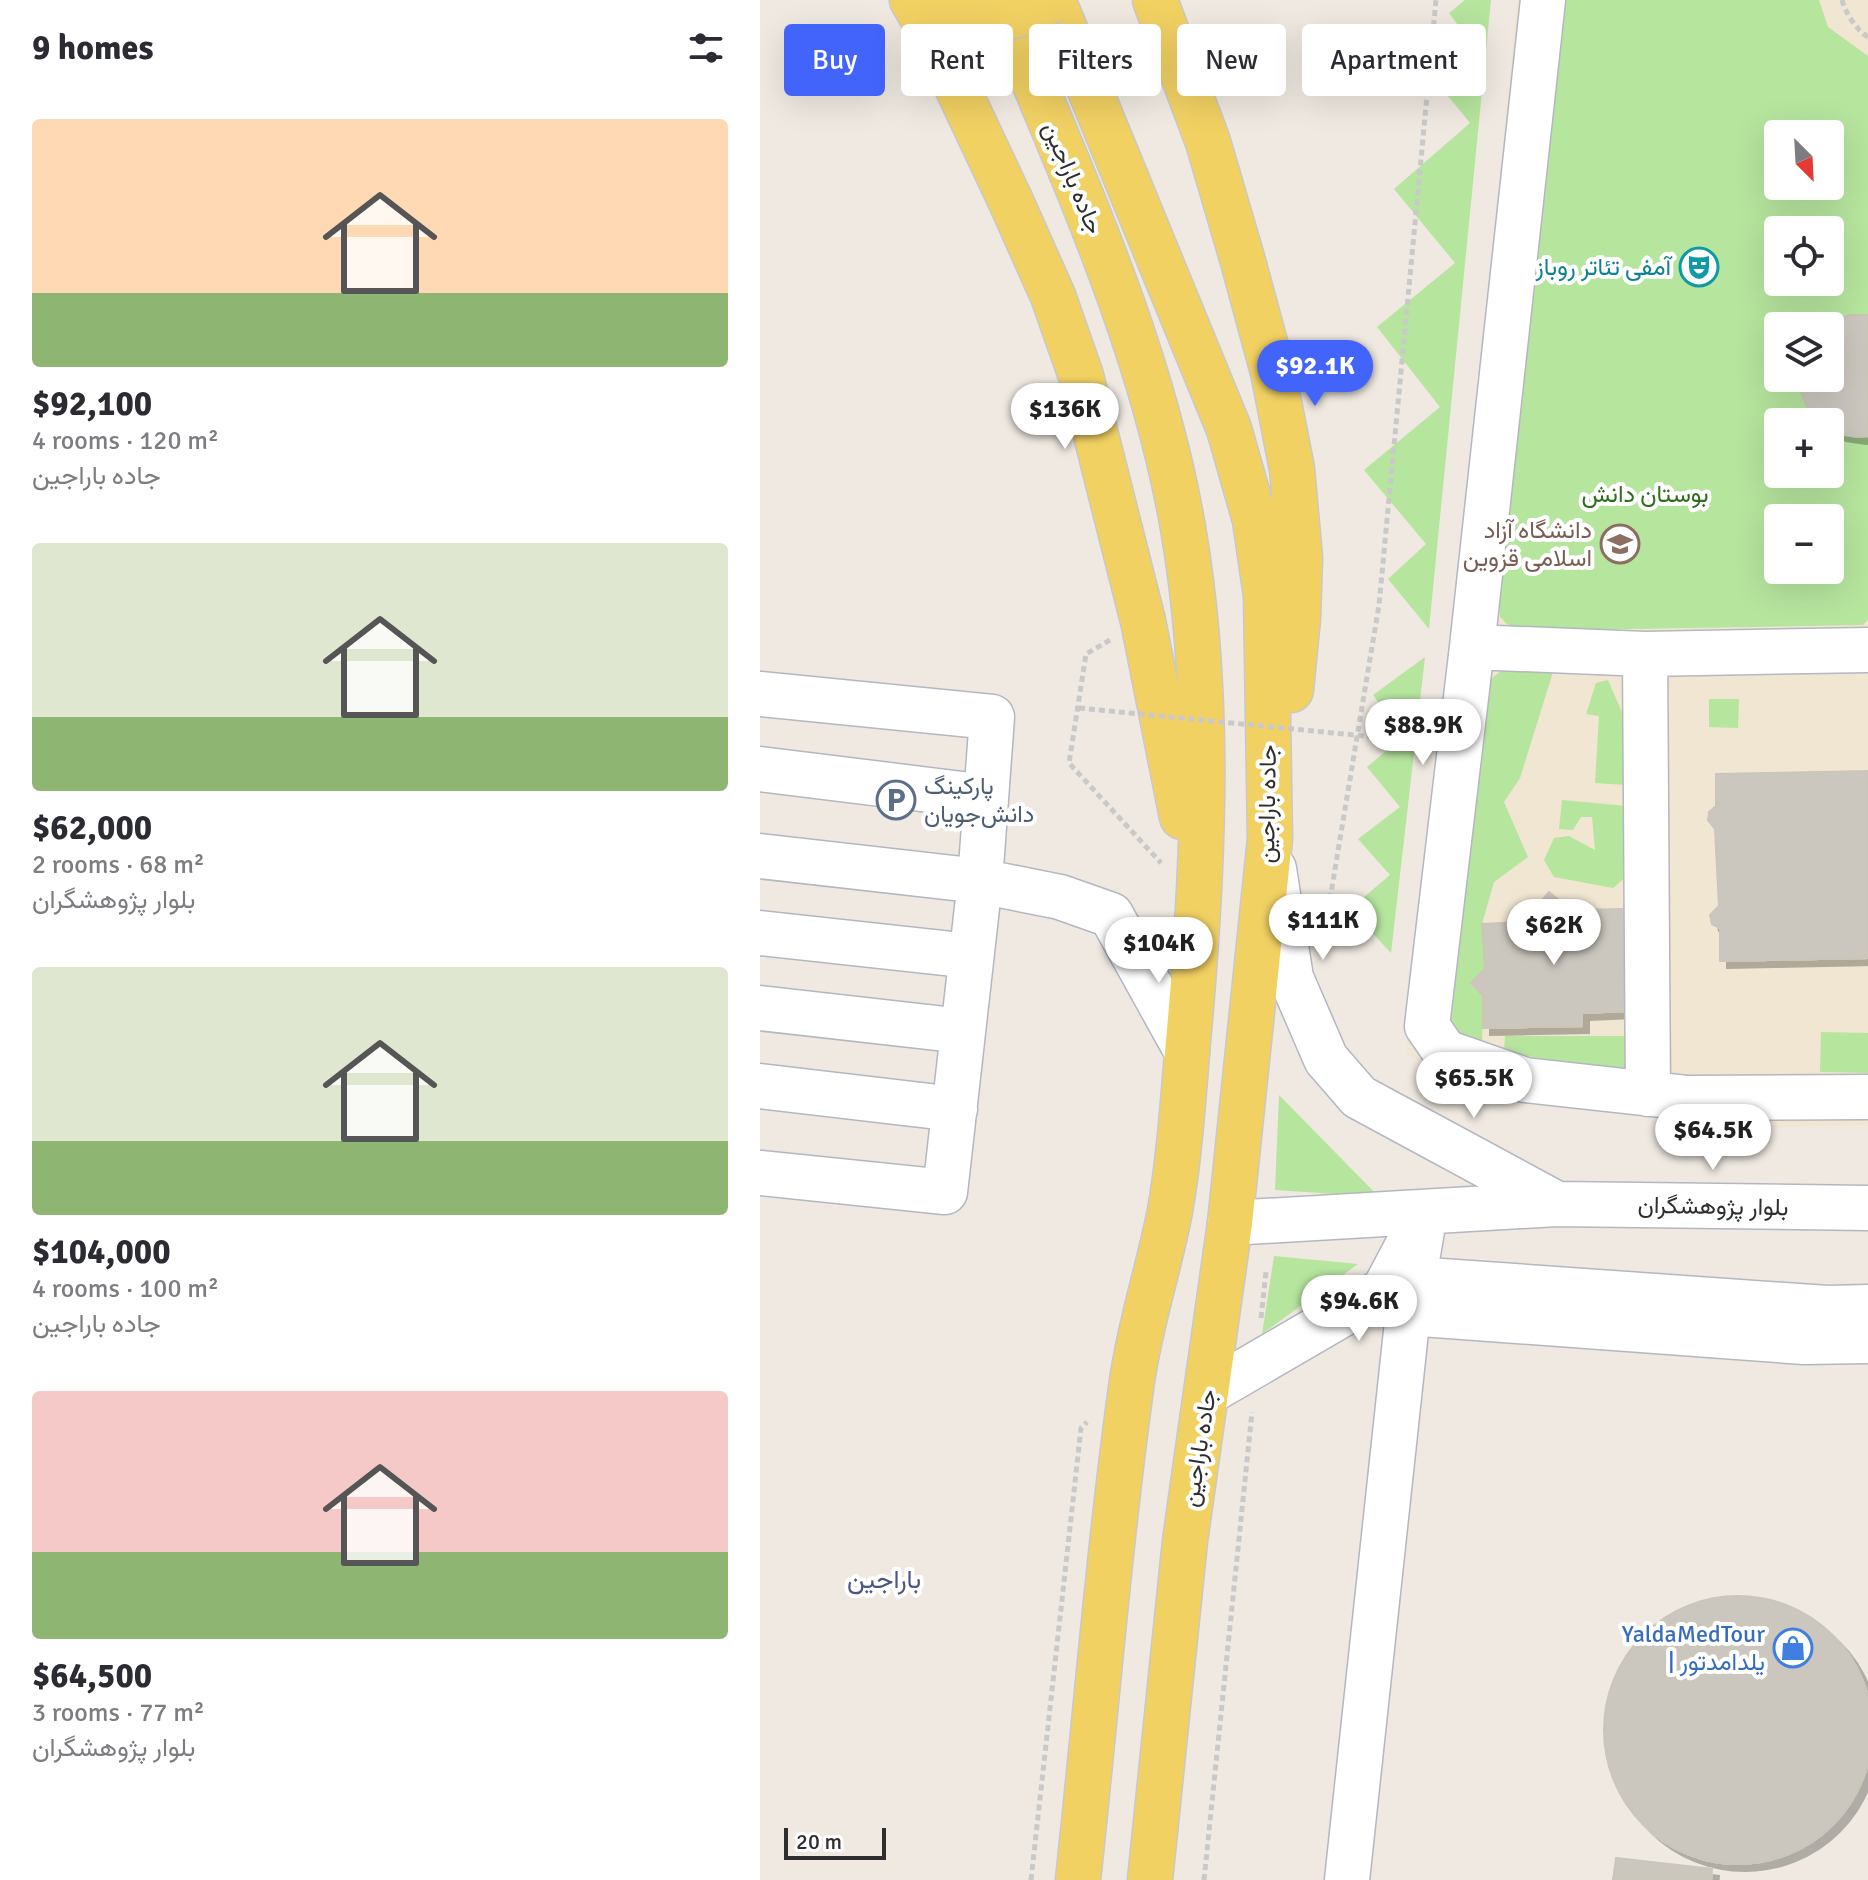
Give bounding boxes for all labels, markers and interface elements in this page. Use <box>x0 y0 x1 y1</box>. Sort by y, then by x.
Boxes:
chip: Buy <box>784 24 885 96</box>
chip: Rent <box>901 24 1013 96</box>
chip: Filters <box>1029 24 1161 96</box>
chip: New <box>1177 24 1286 96</box>
chip: Apartment <box>1302 24 1486 96</box>
icon: filters <box>684 26 728 70</box>
text: 9 homes <box>32 27 153 69</box>
street label: جاده باراجین <box>1036 117 1110 239</box>
north arrow <box>1764 120 1844 200</box>
map controls <box>1764 120 1844 584</box>
icon: home <box>308 171 452 315</box>
button: locate <box>1764 216 1844 296</box>
theatre icon: آمفی تئاتر روباز <box>1678 246 1720 288</box>
place label: آمفی تئاتر روباز <box>1535 252 1673 282</box>
button: layers <box>1764 312 1844 392</box>
pin: $92.1K <box>1250 340 1380 408</box>
text: $92.1K <box>1275 350 1355 382</box>
text: $92,100 <box>32 383 152 425</box>
pin: $136K <box>1009 383 1121 451</box>
text: $136K <box>1029 393 1101 425</box>
button: + <box>1764 408 1844 488</box>
text: 4 rooms · 120 m² <box>32 425 219 457</box>
text: جاده باراجین <box>32 460 161 492</box>
park label: بوستان دانش <box>1581 479 1709 509</box>
button: − <box>1764 504 1844 584</box>
place label: دانشگاه آزاد اسلامی قزوین <box>1463 515 1592 573</box>
school or university icon: دانشگاه آزاد اسلامی قزوین <box>1599 523 1641 565</box>
icon: home <box>308 595 452 739</box>
pin: $88.9K <box>1358 699 1488 767</box>
text: $88.9K <box>1383 709 1463 741</box>
street label: جاده باراجین <box>1251 744 1283 864</box>
place label: پارکینگ دانش‌جویان <box>924 771 1034 829</box>
parking icon: پارکینگ دانش‌جویان <box>875 779 917 821</box>
text: $62,000 <box>32 807 152 849</box>
text: 2 rooms · 68 m² <box>32 849 205 881</box>
text: بلوار پژوهشگران <box>32 884 196 916</box>
pin: $111K <box>1267 894 1379 962</box>
pin: $62K <box>1507 899 1601 967</box>
text: $111K <box>1287 904 1359 936</box>
text: $62K <box>1525 909 1583 941</box>
pin: $104K <box>1103 917 1215 985</box>
text: $104K <box>1123 927 1195 959</box>
icon: home <box>308 1019 452 1163</box>
pin: $65.5K <box>1409 1052 1539 1120</box>
text: $65.5K <box>1434 1062 1514 1094</box>
pin: $64.5K <box>1648 1104 1778 1172</box>
text: $64.5K <box>1673 1114 1753 1146</box>
street label: بلوار پژوهشگران <box>1637 1190 1789 1223</box>
text: $104,000 <box>32 1231 171 1273</box>
text: 4 rooms · 100 m² <box>32 1273 219 1305</box>
pin: $94.6K <box>1294 1275 1424 1343</box>
text: $94.6K <box>1319 1285 1399 1317</box>
text: جاده باراجین <box>32 1308 161 1340</box>
street label: جاده باراجین <box>1175 1387 1223 1509</box>
icon: home <box>308 1443 452 1587</box>
district label: باراجین <box>847 1564 921 1596</box>
place label: YaldaMedTour | یلدامدتور <box>1622 1619 1765 1677</box>
shop icon: YaldaMedTour | یلدامدتور <box>1772 1627 1814 1669</box>
text: $64,500 <box>32 1655 152 1697</box>
text: 3 rooms · 77 m² <box>32 1697 205 1729</box>
text: بلوار پژوهشگران <box>32 1732 196 1764</box>
scale bar <box>784 1824 886 1860</box>
text: 20 m <box>796 1828 842 1855</box>

